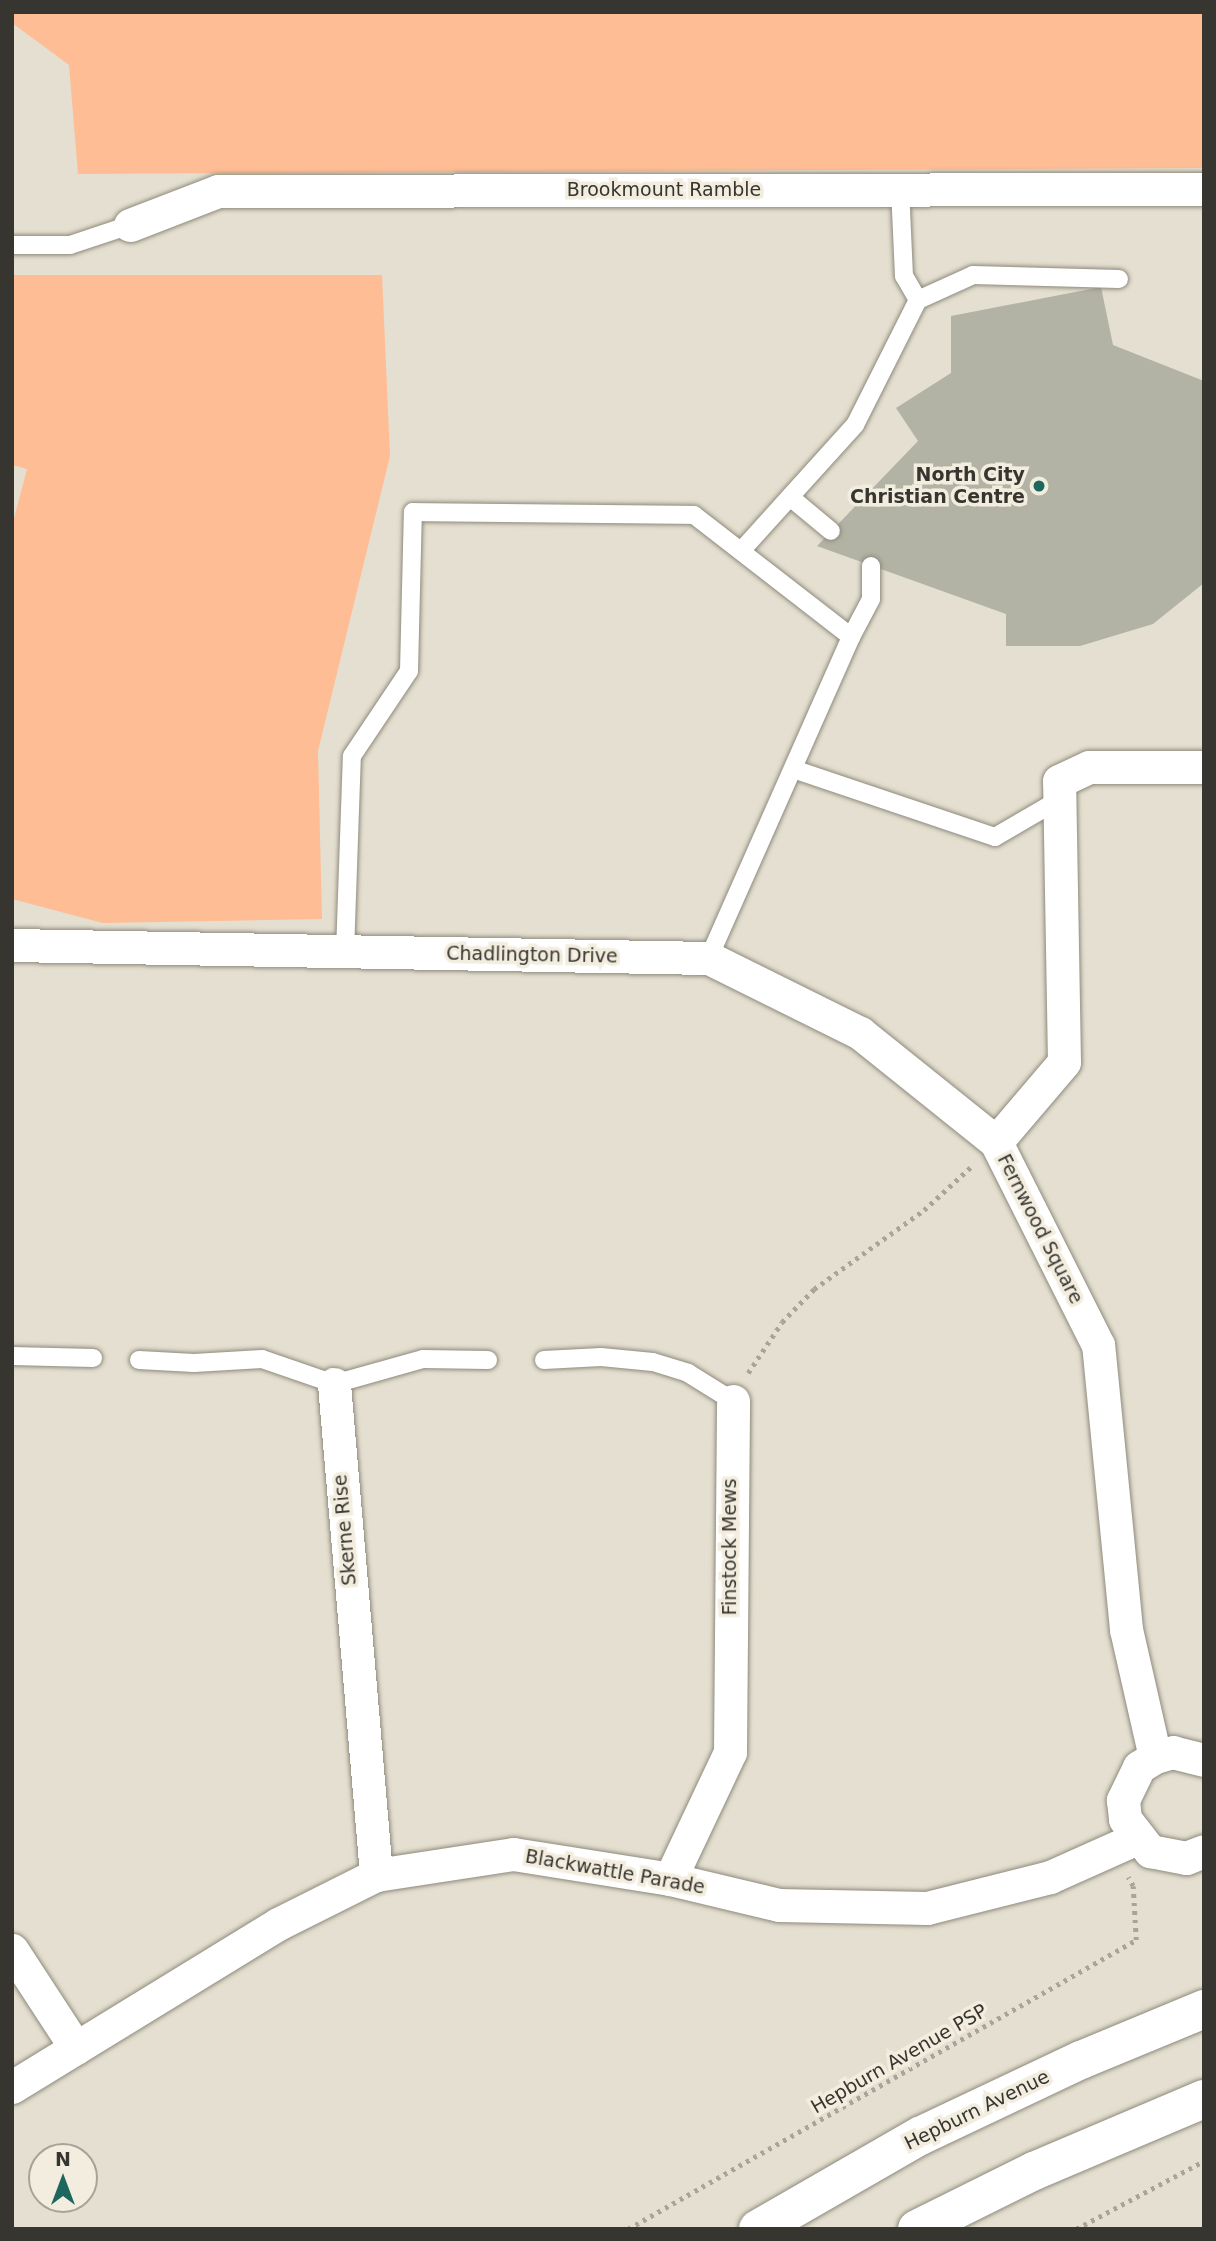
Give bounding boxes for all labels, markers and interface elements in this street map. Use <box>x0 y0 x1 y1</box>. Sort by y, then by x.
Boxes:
street label: Brookmount Ramble <box>567 179 761 201</box>
place label: North City Christian Centre <box>850 464 1025 508</box>
marker: North City Christian Centre <box>1031 478 1047 494</box>
street label: Chadlington Drive <box>446 942 618 968</box>
street label: Fernwood Square <box>992 1150 1088 1308</box>
street label: Skerne Rise <box>329 1474 361 1586</box>
street label: Finstock Mews <box>719 1479 741 1615</box>
street label: Blackwattle Parade <box>523 1845 707 1899</box>
street label: Hepburn Avenue PSP <box>807 1999 991 2119</box>
street label: Hepburn Avenue <box>901 2065 1053 2155</box>
north arrow <box>28 2143 98 2213</box>
text: N <box>55 2148 71 2170</box>

